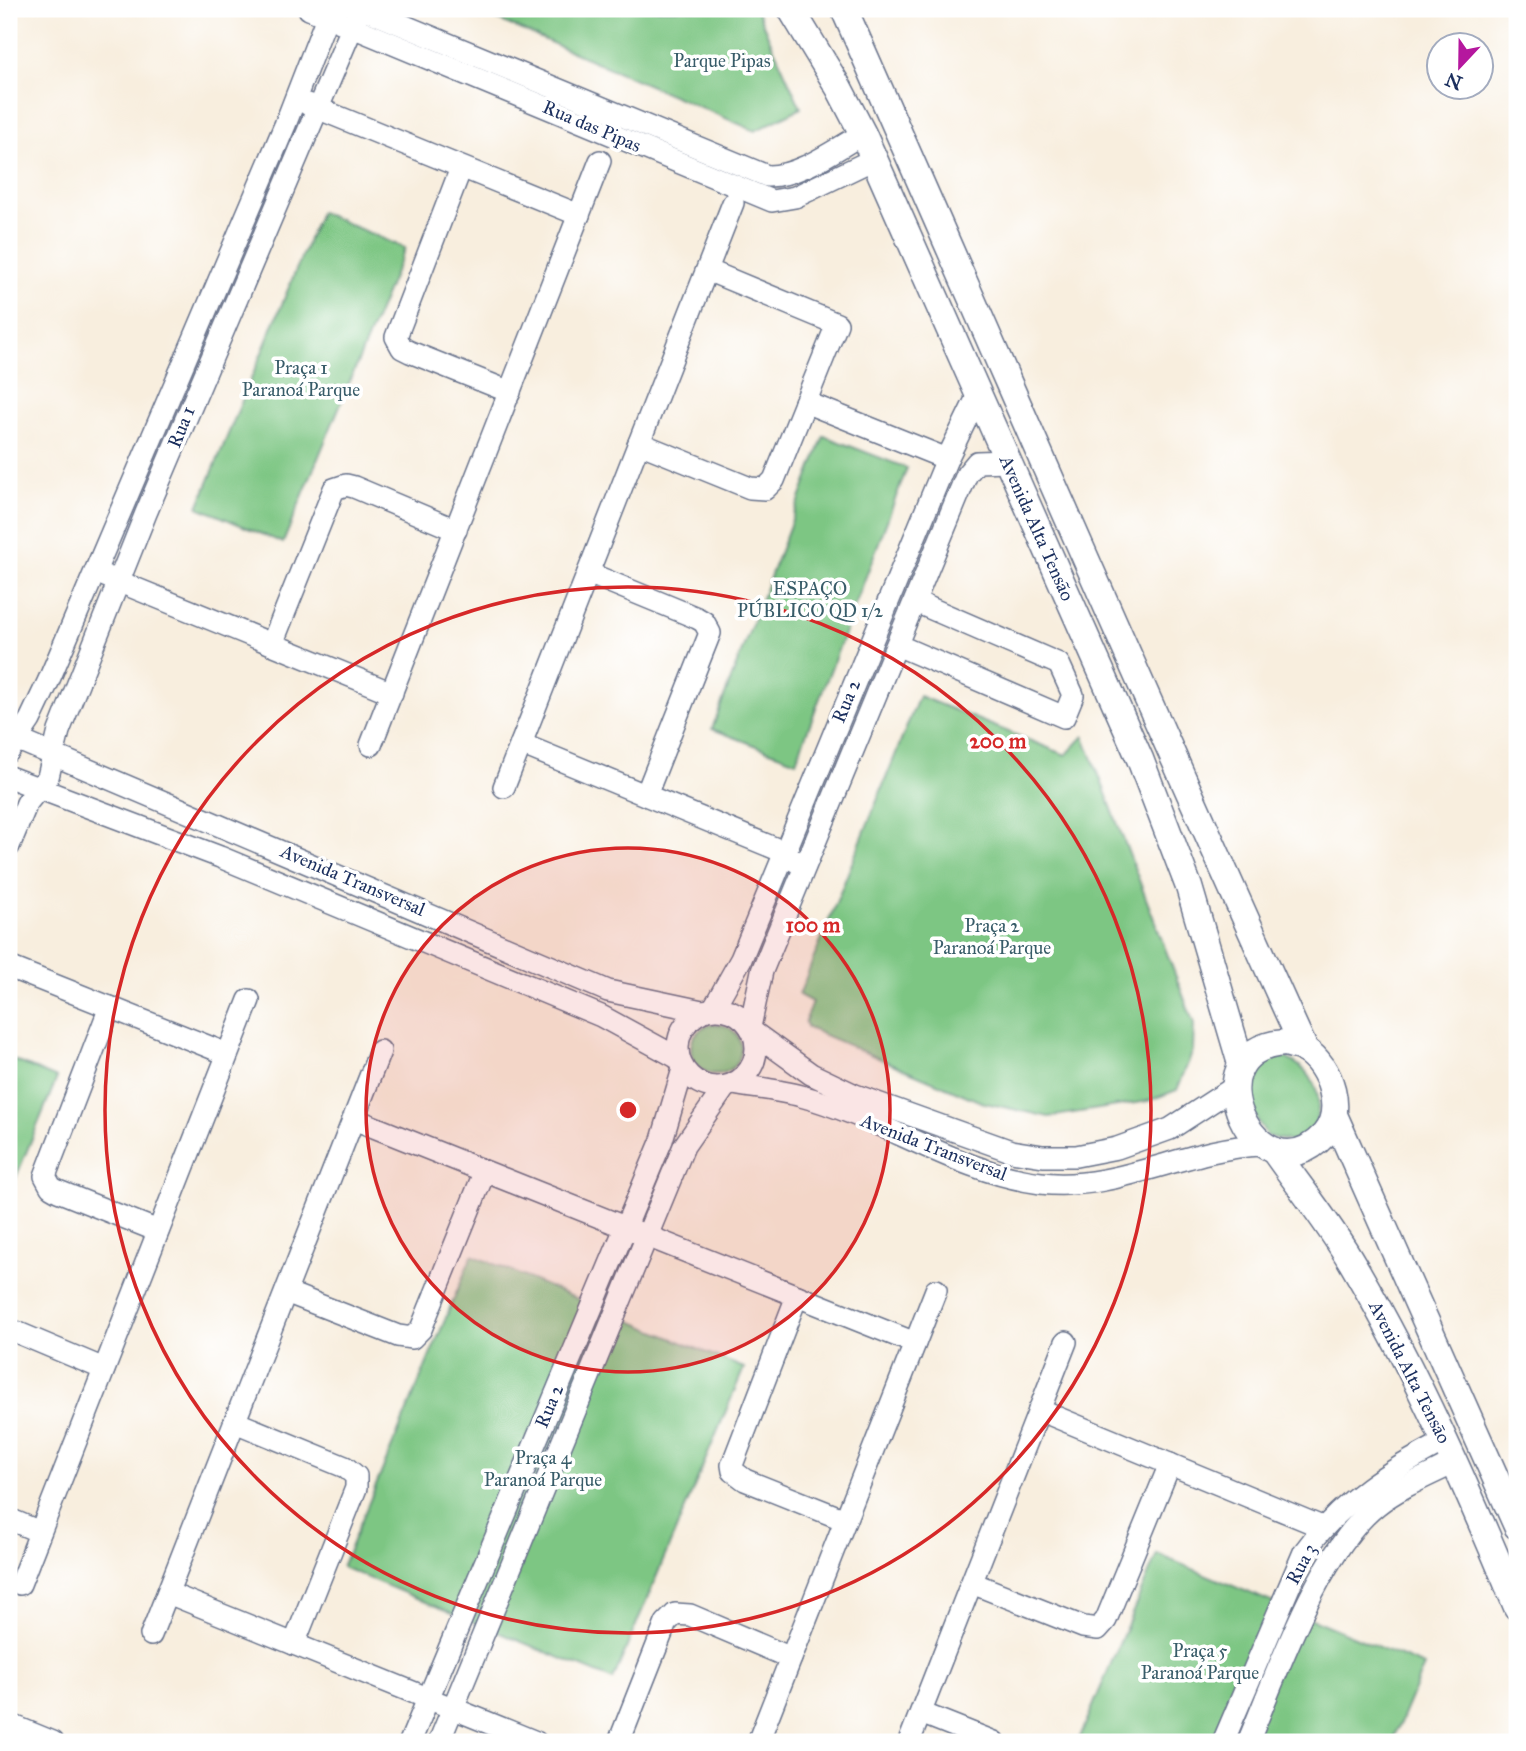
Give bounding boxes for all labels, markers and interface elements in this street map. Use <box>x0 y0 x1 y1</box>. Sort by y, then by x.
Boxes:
north arrow <box>1424 32 1494 102</box>
park label: Parque Pipas <box>673 49 771 73</box>
text: N <box>1442 68 1466 95</box>
street label: Rua das Pipas <box>539 95 645 157</box>
park label: Praça 1 Paranoá Parque <box>242 356 360 402</box>
street label: Rua 1 <box>162 403 200 451</box>
street label: Avenida Alta Tensão <box>994 451 1080 605</box>
park label: ESPAÇO PÚBLICO QD 1/2 <box>737 577 884 622</box>
street label: Rua 2 <box>827 675 866 726</box>
text: 200 m <box>970 728 1027 754</box>
street label: Avenida Transversal <box>276 839 430 921</box>
text: 100 m <box>786 912 841 938</box>
park label: Praça 2 Paranoá Parque <box>933 914 1051 960</box>
centre of rings <box>616 1098 640 1122</box>
street label: Avenida Transversal <box>857 1108 1011 1186</box>
street label: Avenida Alta Tensāo <box>1364 1296 1456 1447</box>
street label: Rua 2 <box>530 1380 569 1431</box>
park label: Praça 4 Paranoá Parque <box>484 1446 602 1492</box>
street label: Rua 3 <box>1281 1540 1321 1588</box>
park label: Praça 5 Paranoá Parque <box>1141 1639 1259 1685</box>

